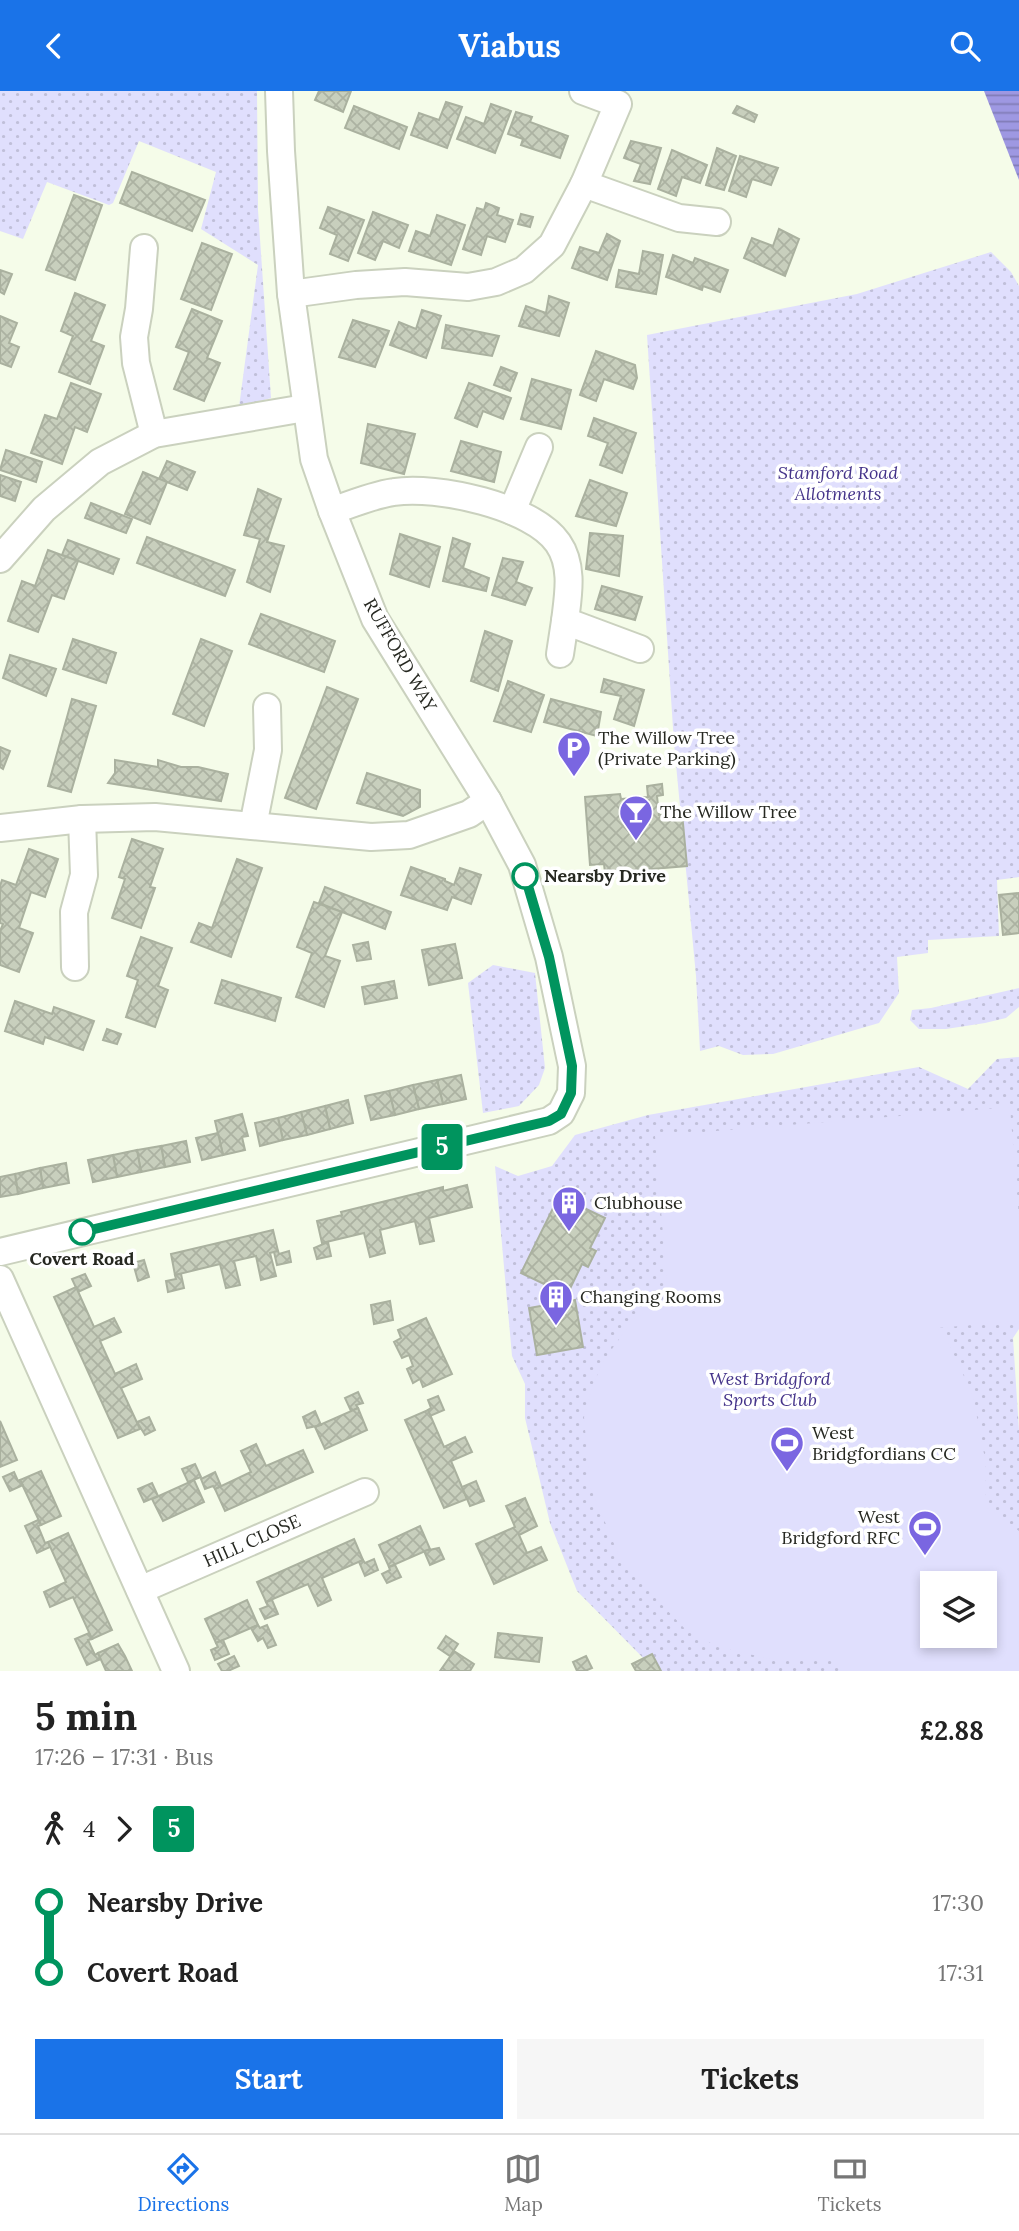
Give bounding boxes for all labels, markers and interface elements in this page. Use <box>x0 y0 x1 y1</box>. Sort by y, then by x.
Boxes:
text: Viabus <box>458 25 561 66</box>
icon: back <box>35 27 73 65</box>
icon: search <box>946 27 984 65</box>
park label: Stamford Road Allotments <box>778 461 898 505</box>
street label: RUFFORD WAY <box>359 594 442 716</box>
place label: The Willow Tree (Private Parking) <box>598 726 736 770</box>
parking icon: The Willow Tree (Private Parking) <box>555 729 593 778</box>
bar icon: The Willow Tree <box>617 793 655 842</box>
place label: The Willow Tree <box>660 800 797 823</box>
marker: Nearsby Drive <box>512 863 538 889</box>
place label: Nearsby Drive <box>544 864 666 887</box>
line badge: 5 <box>419 1124 465 1170</box>
text: 5 <box>436 1131 448 1162</box>
building icon: Clubhouse <box>550 1184 588 1233</box>
place label: Clubhouse <box>594 1191 683 1214</box>
marker: Covert Road <box>69 1219 95 1245</box>
place label: Covert Road <box>30 1247 135 1270</box>
building icon: Changing Rooms <box>537 1278 575 1327</box>
place label: Changing Rooms <box>580 1285 721 1308</box>
park label: West Bridgford Sports Club <box>709 1367 831 1411</box>
place label: West Bridgfordians CC <box>812 1421 956 1465</box>
sports icon: West Bridgfordians CC <box>768 1424 806 1473</box>
place label: West Bridgford RFC <box>781 1505 900 1549</box>
sports icon: West Bridgford RFC <box>906 1508 944 1557</box>
street label: HILL CLOSE <box>200 1509 304 1572</box>
map controls <box>920 1571 997 1648</box>
button: layers <box>920 1571 997 1648</box>
text: 5 min <box>35 1692 137 1740</box>
text: £2.88 <box>919 1714 984 1747</box>
text: 17:26 – 17:31 · Bus <box>35 1742 213 1771</box>
icon: walk <box>35 1810 73 1848</box>
icon: forward <box>105 1810 143 1848</box>
text: 5 <box>167 1813 180 1844</box>
text: 4 <box>83 1814 95 1843</box>
text: Nearsby Drive <box>87 1886 263 1919</box>
text: 17:30 <box>932 1888 984 1917</box>
text: Covert Road <box>87 1956 238 1989</box>
text: 17:31 <box>938 1958 984 1987</box>
button: Start <box>35 2039 503 2119</box>
button: Tickets <box>517 2039 984 2119</box>
tab: Directions <box>137 2150 229 2216</box>
tab: Map <box>504 2150 543 2216</box>
tab: Tickets <box>818 2150 882 2216</box>

